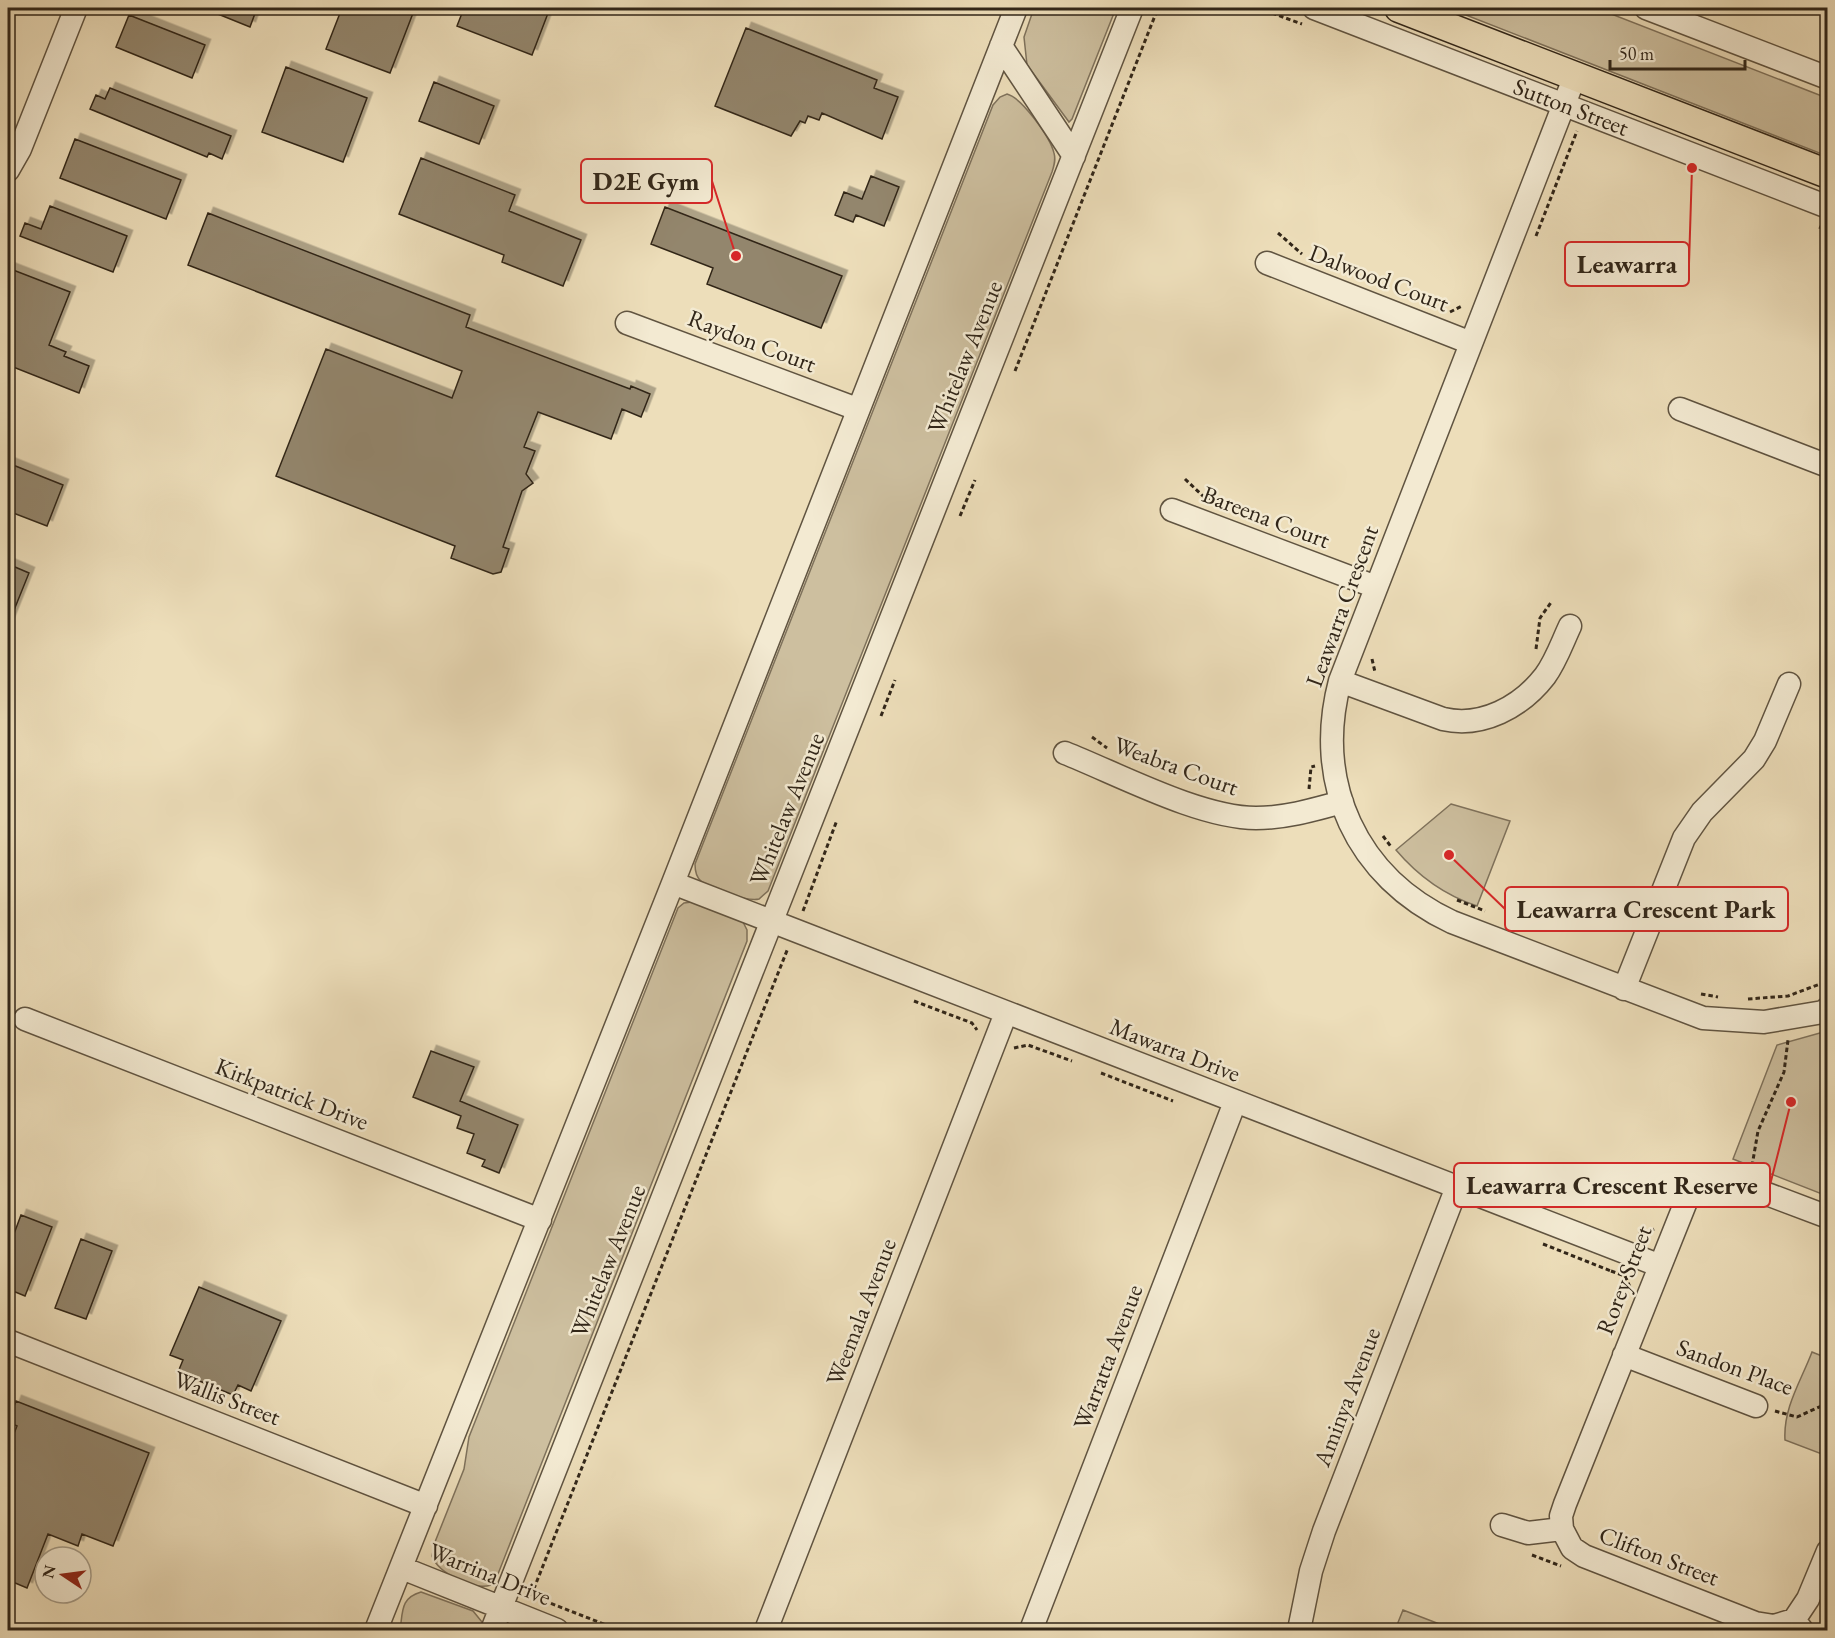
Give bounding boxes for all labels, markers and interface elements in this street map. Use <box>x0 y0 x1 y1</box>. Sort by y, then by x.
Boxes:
scale bar <box>1610 33 1745 71</box>
text: 50 m <box>1619 42 1654 65</box>
street label: Sutton Street <box>1509 70 1634 143</box>
callout: D2E Gym <box>581 159 712 203</box>
text: D2E Gym <box>593 164 699 198</box>
street label: Dalwood Court <box>1305 237 1454 319</box>
callout: Leawarra <box>1565 242 1689 286</box>
text: Leawarra <box>1577 247 1678 281</box>
street label: Whitelaw Avenue <box>920 276 1009 438</box>
street label: Raydon Court <box>684 302 821 379</box>
street label: Bareena Court <box>1198 478 1335 555</box>
street label: Leawarra Crescent <box>1298 520 1385 691</box>
street label: Whitelaw Avenue <box>742 728 831 890</box>
street label: Weabra Court <box>1110 729 1243 803</box>
callout: Leawarra Crescent Park <box>1505 887 1788 931</box>
text: Leawarra Crescent Park <box>1517 892 1776 926</box>
street label: Mawarra Drive <box>1105 1010 1245 1089</box>
street label: Kirkpatrick Drive <box>211 1050 373 1137</box>
callout: Leawarra Crescent Reserve <box>1454 1163 1770 1207</box>
text: Leawarra Crescent Reserve <box>1466 1168 1758 1202</box>
street label: Whitelaw Avenue <box>563 1180 652 1342</box>
street label: Rorey Street <box>1589 1220 1659 1339</box>
street label: Weemala Avenue <box>818 1234 903 1390</box>
street label: Warratta Avenue <box>1066 1280 1149 1434</box>
street label: Aminya Avenue <box>1305 1323 1387 1472</box>
street label: Sandon Place <box>1672 1331 1798 1402</box>
street label: Wallis Street <box>169 1363 285 1432</box>
street label: Clifton Street <box>1595 1518 1724 1593</box>
street label: Warrina Drive <box>424 1535 556 1612</box>
north arrow <box>33 1545 93 1605</box>
text: N <box>37 1563 61 1580</box>

